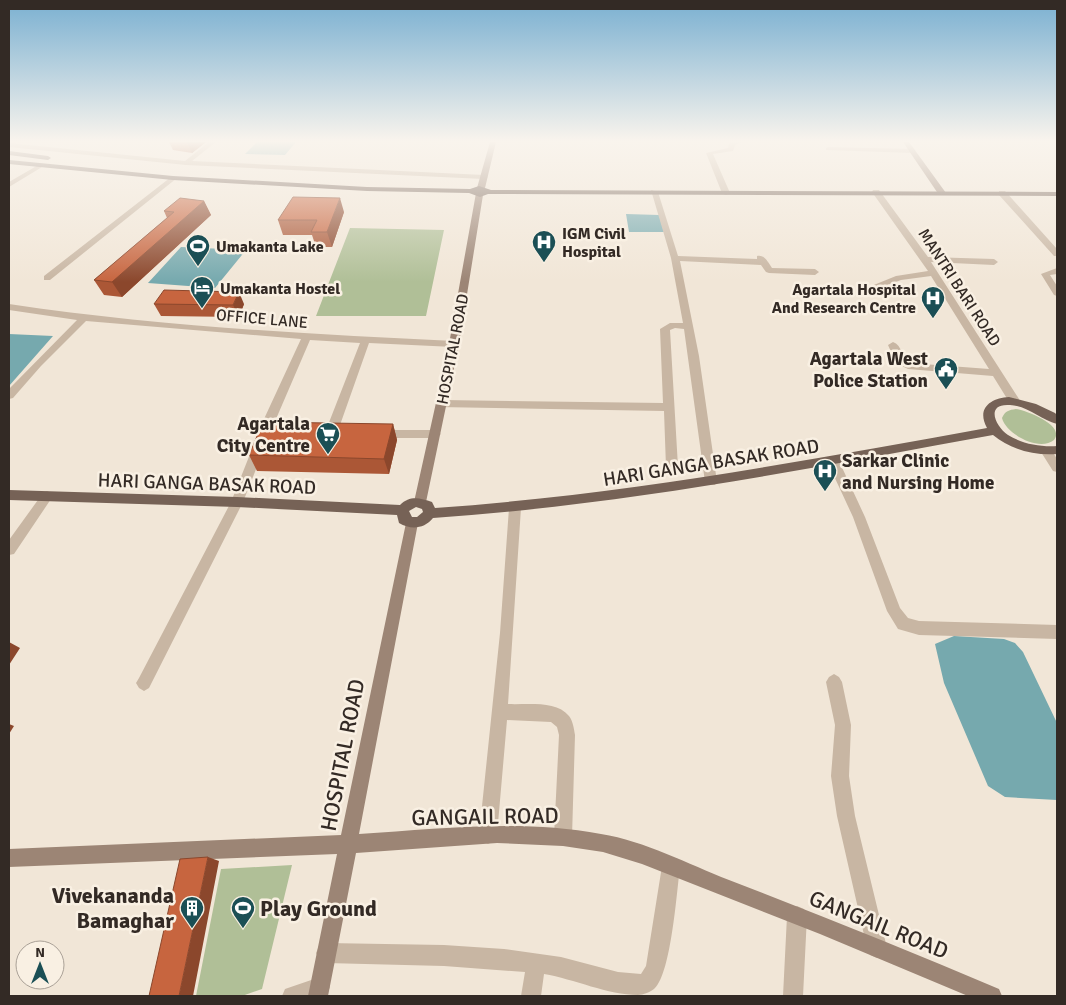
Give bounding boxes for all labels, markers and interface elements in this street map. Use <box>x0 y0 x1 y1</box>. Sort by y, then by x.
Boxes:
place label: IGM Civil Hospital <box>562 224 626 262</box>
street label: MANTRI BARI ROAD <box>914 225 1005 350</box>
hospital icon: IGM Civil Hospital <box>531 229 557 263</box>
sports icon: Umakanta Lake <box>185 233 211 267</box>
place label: Umakanta Lake <box>216 237 324 257</box>
hotel icon: Umakanta Hostel <box>189 275 215 309</box>
place label: Umakanta Hostel <box>220 279 340 299</box>
place label: Agartala Hospital And Research Centre <box>772 280 916 318</box>
hospital icon: Agartala Hospital And Research Centre <box>920 285 946 319</box>
street label: HOSPITAL ROAD <box>432 292 474 406</box>
street label: OFFICE LANE <box>215 305 309 333</box>
place label: Agartala West Police Station <box>810 347 928 393</box>
public building icon: Agartala West Police Station <box>933 356 959 390</box>
place label: Agartala City Centre <box>217 412 310 458</box>
supermarket icon: Agartala City Centre <box>315 421 341 455</box>
street label: HARI GANGA BASAK ROAD <box>601 434 821 492</box>
place label: Sarkar Clinic and Nursing Home <box>842 449 994 495</box>
hospital icon: Sarkar Clinic and Nursing Home <box>812 458 838 492</box>
street label: HARI GANGA BASAK ROAD <box>97 468 317 500</box>
street label: HOSPITAL ROAD <box>315 677 370 833</box>
street label: GANGAIL ROAD <box>411 802 559 831</box>
place label: Vivekananda Bamaghar <box>52 882 174 934</box>
street label: GANGAIL ROAD <box>805 884 952 965</box>
building icon: Vivekananda Bamaghar <box>179 895 205 929</box>
sports icon: Play Ground <box>230 895 256 929</box>
place label: Play Ground <box>260 895 377 922</box>
north arrow <box>15 940 65 990</box>
text: N <box>35 944 45 961</box>

